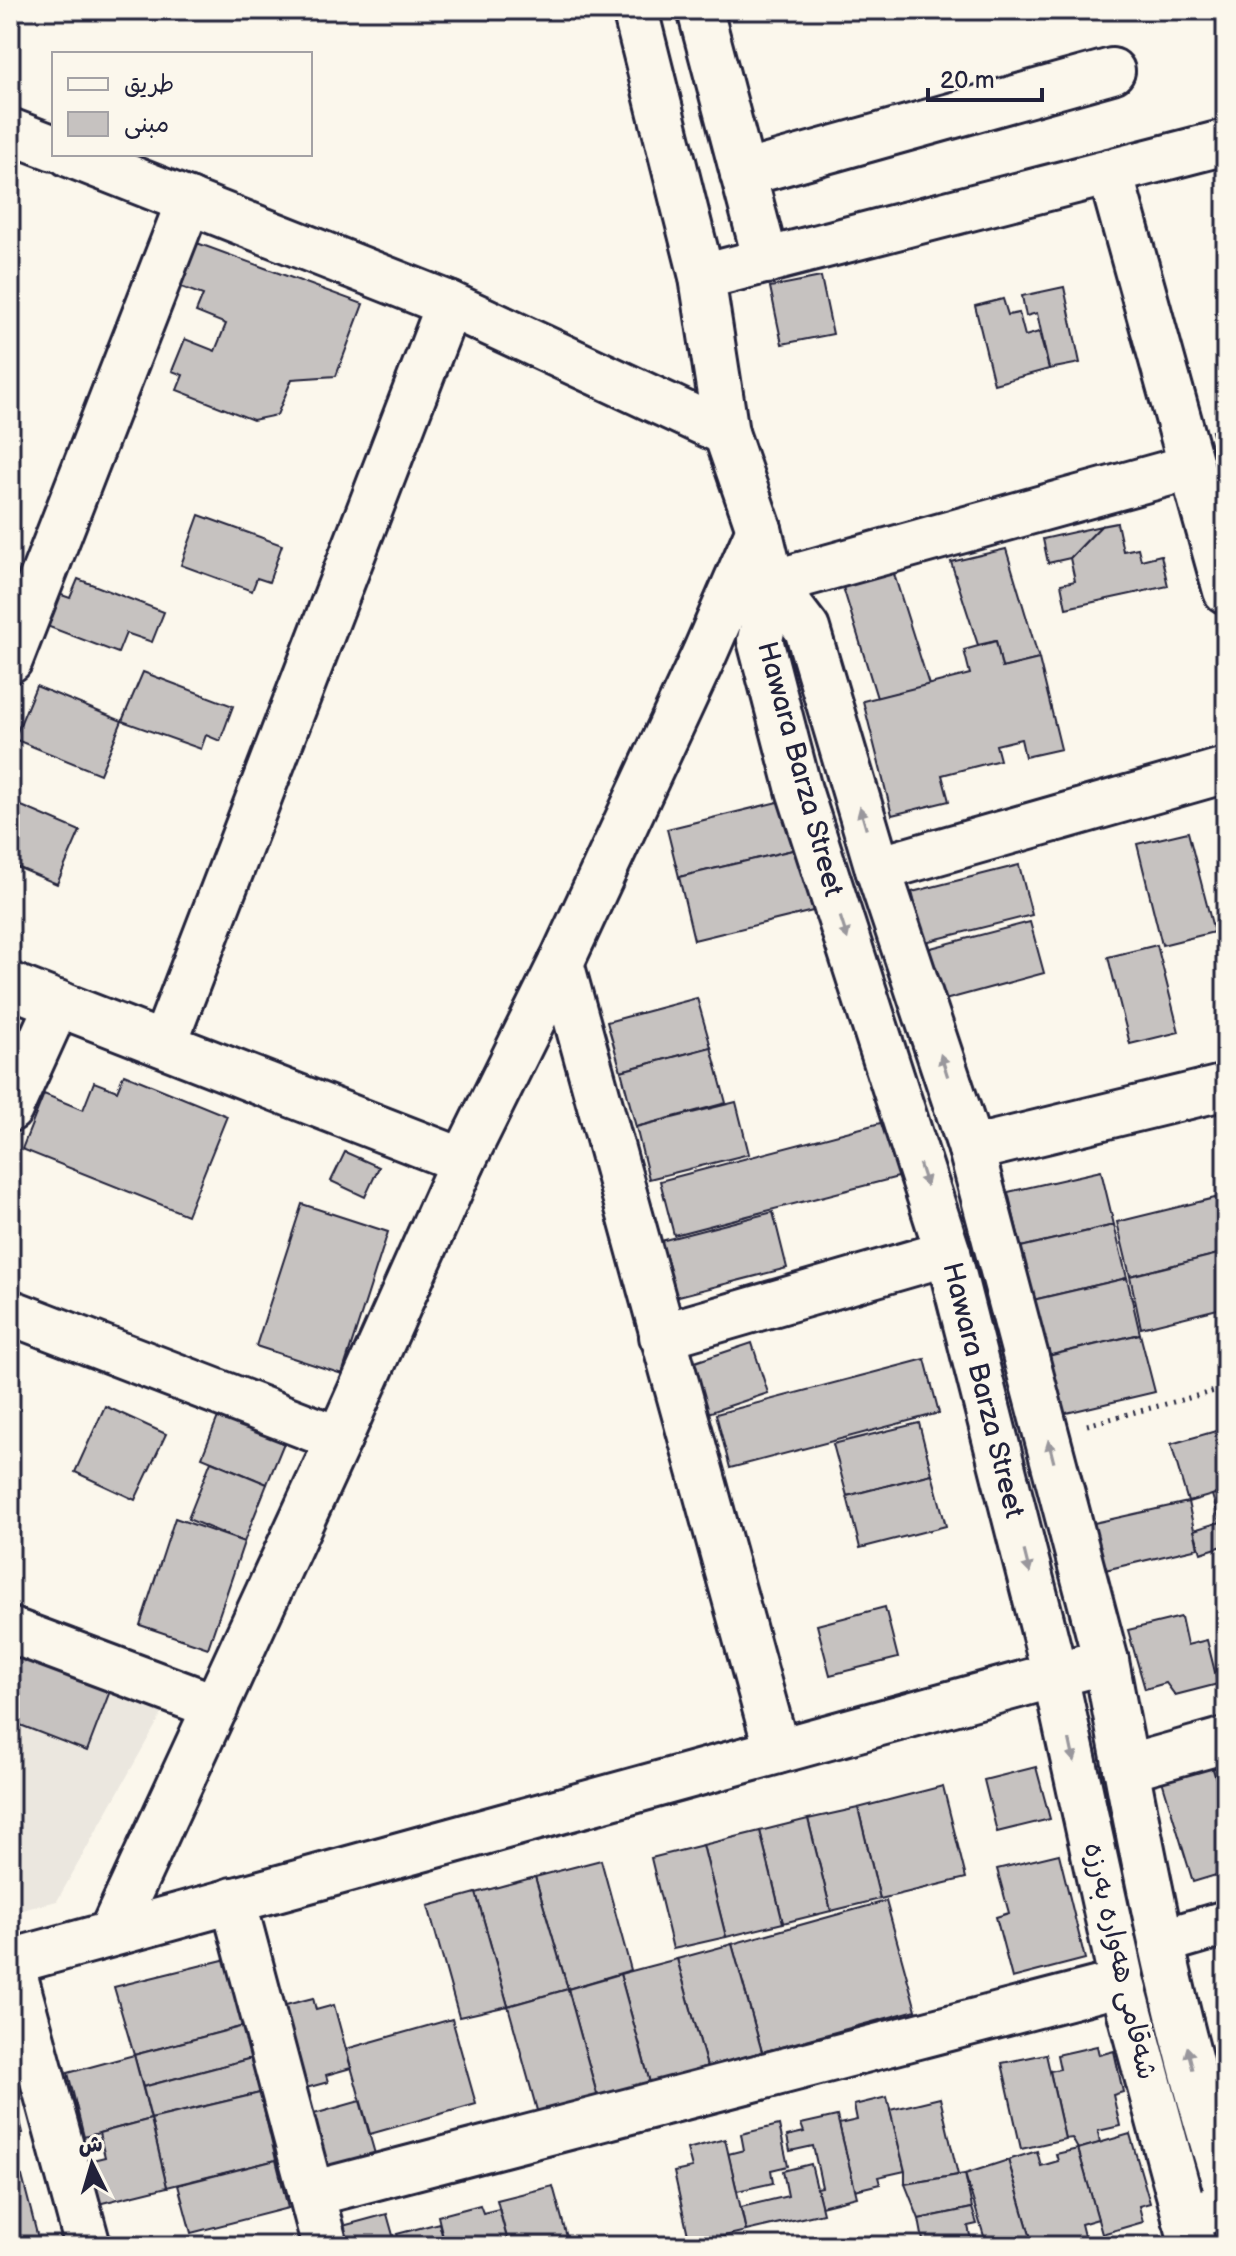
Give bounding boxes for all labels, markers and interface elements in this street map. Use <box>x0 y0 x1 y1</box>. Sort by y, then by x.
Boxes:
legend <box>52 52 312 156</box>
scale bar <box>928 52 1042 102</box>
text: 20 m <box>940 66 995 95</box>
text: طريق <box>124 70 174 99</box>
text: مبنى <box>124 110 169 139</box>
street label: Hawara Barza Street <box>750 638 850 900</box>
one-way arrow <box>856 806 869 830</box>
one-way arrow <box>838 916 850 940</box>
one-way arrow <box>937 1053 949 1077</box>
one-way arrow <box>918 1164 930 1188</box>
street label: Hawara Barza Street <box>935 1259 1031 1522</box>
one-way arrow <box>1044 1438 1056 1463</box>
one-way arrow <box>1021 1549 1033 1574</box>
one-way arrow <box>1066 1739 1079 1764</box>
street label: شەقامی هەوارە بەرزە <box>1077 1839 1163 2083</box>
one-way arrow <box>1183 2045 1195 2070</box>
north arrow <box>52 2124 132 2204</box>
text: ش <box>77 2131 104 2160</box>

